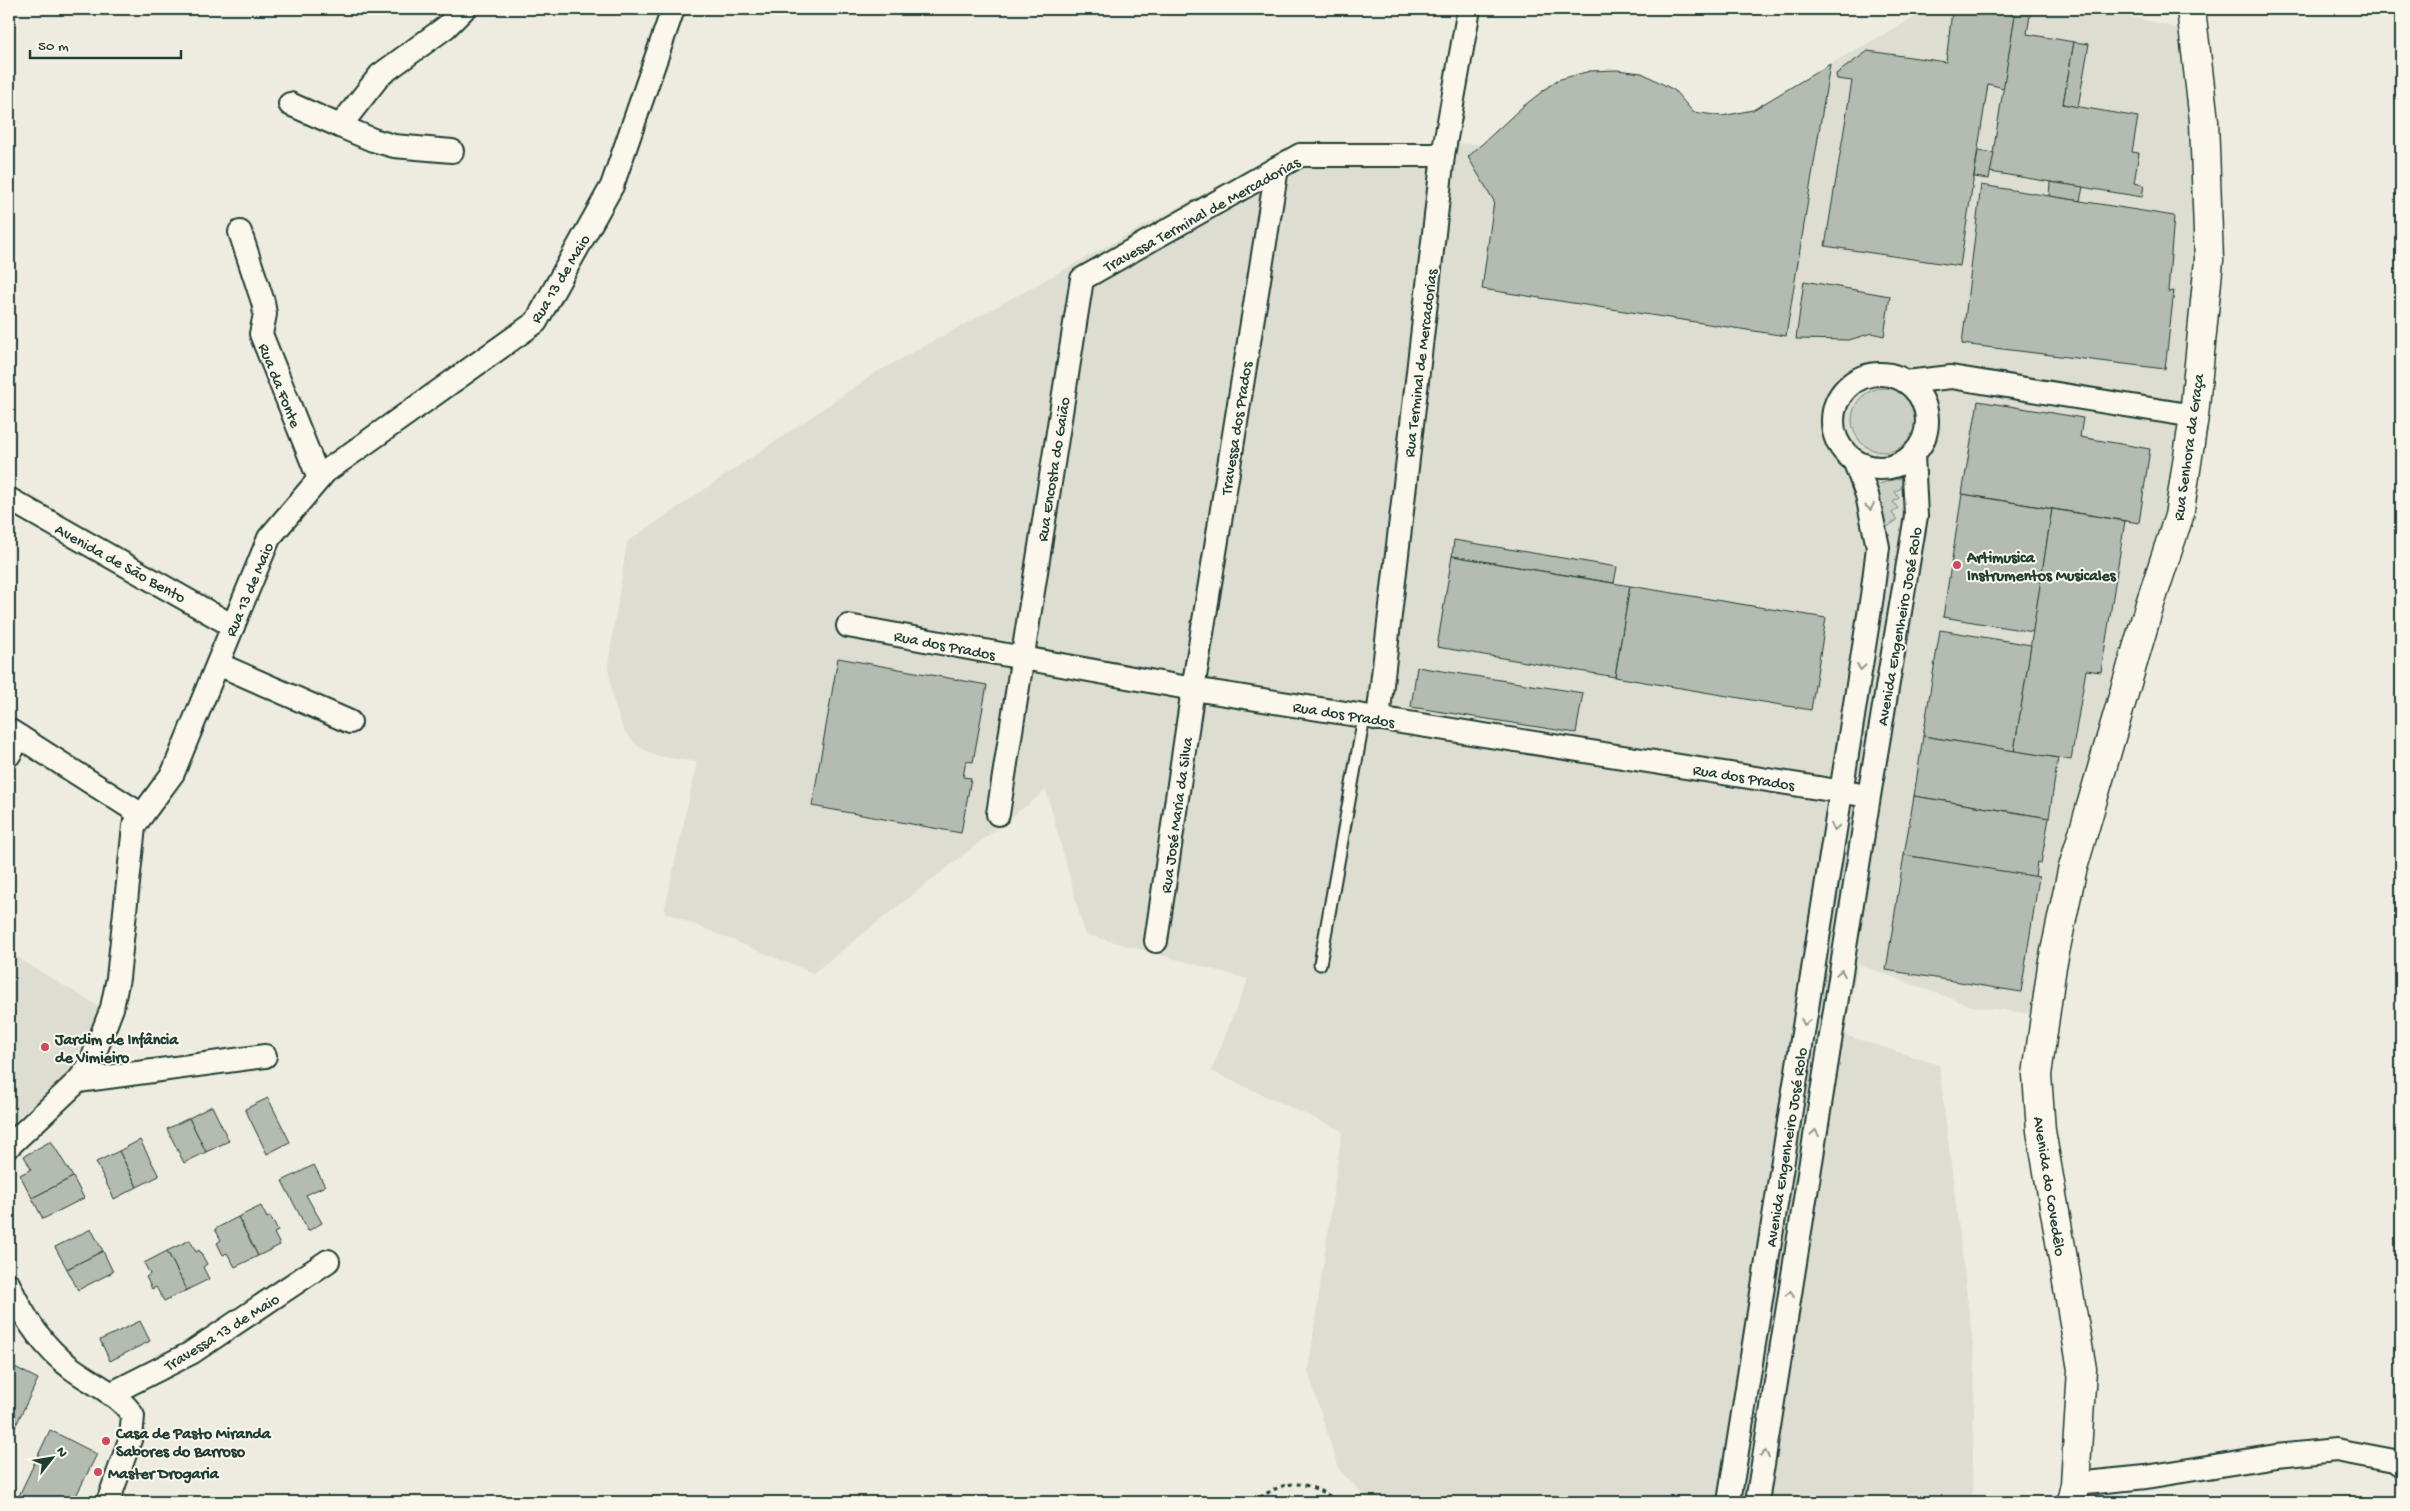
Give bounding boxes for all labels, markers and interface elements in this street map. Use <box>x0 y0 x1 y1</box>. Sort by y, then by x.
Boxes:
scale bar <box>30 28 181 60</box>
text: 50 m <box>38 38 69 56</box>
street label: Travessa Terminal de Mercadorias <box>1100 154 1305 279</box>
street label: Rua 13 de Maio <box>528 232 596 328</box>
street label: Rua Terminal de Mercadorias <box>1401 267 1444 459</box>
street label: Rua da Fonte <box>252 341 304 432</box>
street label: Travessa dos Prados <box>1218 359 1259 498</box>
street label: Rua Senhora da Graça <box>2171 372 2210 522</box>
street label: Rua Encosta do Gaião <box>1035 396 1076 543</box>
one-way arrow <box>1864 502 1874 511</box>
street label: Avenida de São Bento <box>51 521 188 609</box>
street label: Avenida Engenheiro José Rolo <box>1875 526 1928 728</box>
street label: Rua 13 de Maio <box>223 540 280 640</box>
place label: Artimusica Instrumentos Musicales <box>1966 550 2117 587</box>
marker: Artimusica Instrumentos Musicales <box>1951 559 1963 571</box>
street label: Rua dos Prados <box>892 628 998 667</box>
one-way arrow <box>1856 663 1866 671</box>
street label: Rua dos Prados <box>1291 699 1397 734</box>
street label: Rua José Maria da Silva <box>1158 735 1199 895</box>
street label: Rua dos Prados <box>1691 762 1797 797</box>
one-way arrow <box>1831 823 1841 832</box>
one-way arrow <box>1835 968 1845 977</box>
one-way arrow <box>1800 1018 1810 1027</box>
place label: Jardim de Infância de Vimieiro <box>54 1031 179 1069</box>
marker: Jardim de Infância de Vimieiro <box>39 1041 51 1053</box>
street label: Avenida Engenheiro José Rolo <box>1763 1046 1814 1249</box>
street label: Avenida do Covedêlo <box>2027 1115 2068 1258</box>
one-way arrow <box>1810 1129 1820 1137</box>
one-way arrow <box>1784 1289 1795 1297</box>
street label: Travessa 13 de Maio <box>161 1291 284 1378</box>
place label: Casa de Pasto Miranda Sabores do Barroso <box>115 1426 272 1463</box>
north arrow <box>28 1434 78 1484</box>
marker: Casa de Pasto Miranda Sabores do Barroso <box>100 1435 112 1447</box>
text: N <box>51 1444 71 1461</box>
one-way arrow <box>1759 1450 1769 1458</box>
marker: Master Drogaria <box>92 1466 104 1478</box>
place label: Master Drogaria <box>108 1466 220 1485</box>

